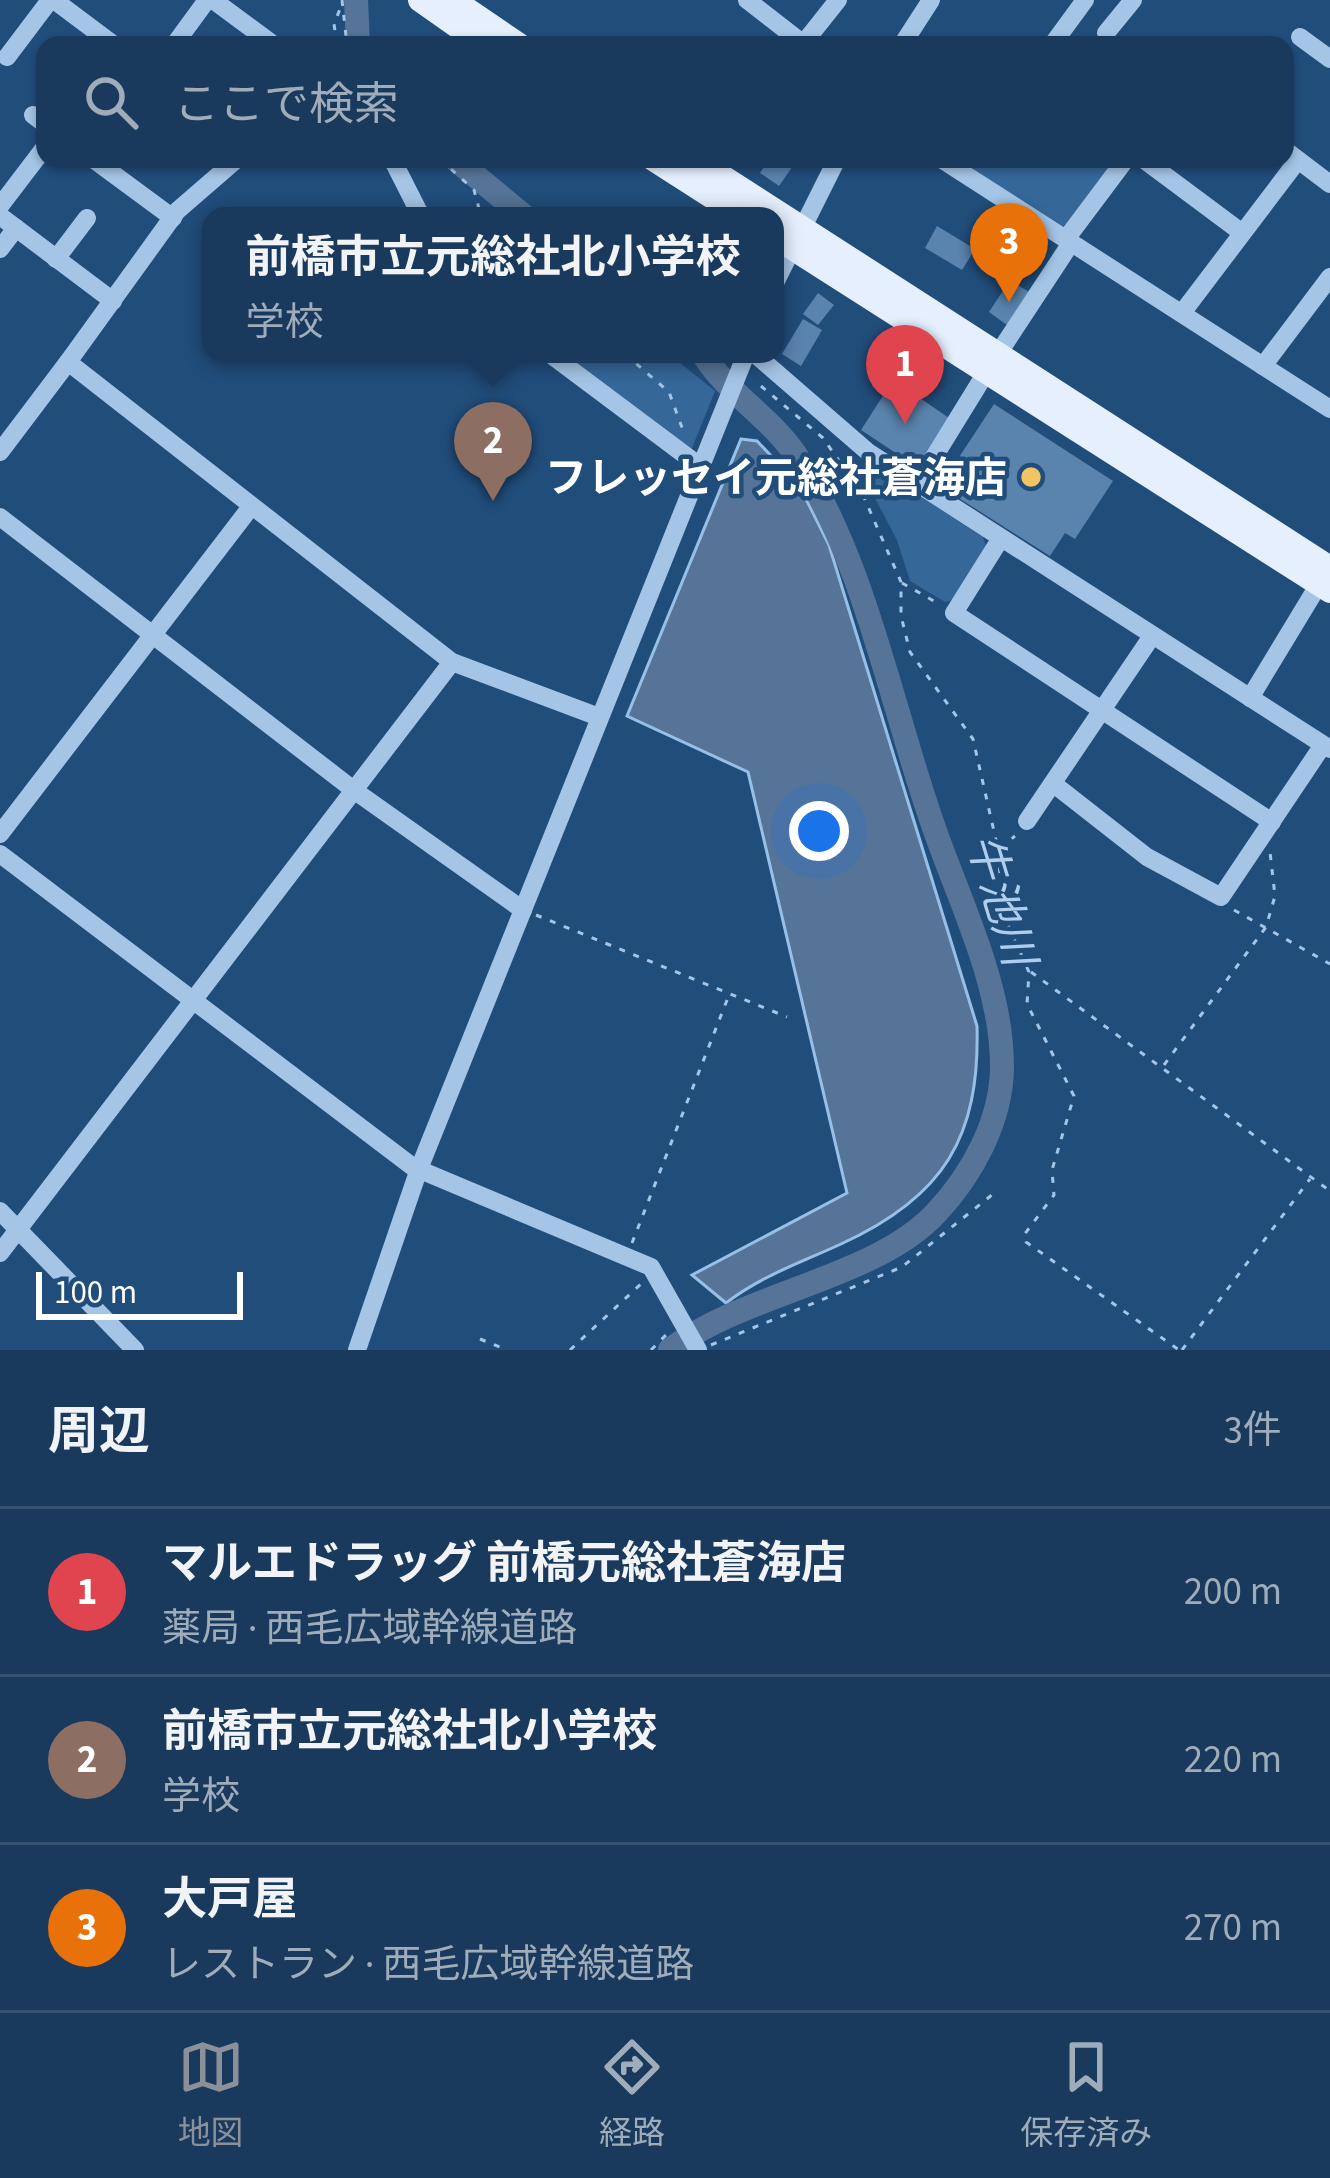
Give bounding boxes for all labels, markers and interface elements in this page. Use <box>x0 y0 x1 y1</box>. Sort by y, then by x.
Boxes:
search box <box>36 36 1294 168</box>
icon: search <box>78 69 144 135</box>
text: ここで検索 <box>174 73 399 137</box>
pin: 3 <box>970 203 1048 302</box>
popup <box>202 207 784 363</box>
text: 前橋市立元総社北小学校 <box>245 226 741 290</box>
text: 学校 <box>245 295 324 351</box>
pin: 1 <box>866 325 944 424</box>
pin: 2 <box>454 402 532 501</box>
place label: フレッセイ元総社蒼海店 <box>545 449 1007 509</box>
marker: フレッセイ元総社蒼海店 <box>1018 464 1044 490</box>
your location <box>789 801 849 861</box>
water label: 牛池川 <box>950 826 1052 977</box>
scale bar <box>36 1266 243 1319</box>
text: 100 m <box>54 1269 137 1316</box>
text: 周辺 <box>48 1396 150 1468</box>
text: 3件 <box>1224 1403 1282 1459</box>
text: マルエドラッグ 前橋元総社蒼海店 <box>162 1532 846 1596</box>
text: 1 <box>77 1564 97 1620</box>
text: 200 m <box>1184 1564 1282 1620</box>
text: 薬局 · 西毛広域幹線道路 <box>162 1601 577 1657</box>
text: 前橋市立元総社北小学校 <box>162 1700 657 1764</box>
text: 2 <box>77 1732 97 1788</box>
text: 220 m <box>1184 1732 1282 1788</box>
text: 学校 <box>162 1769 240 1825</box>
text: 大戸屋 <box>162 1868 297 1932</box>
text: 3 <box>77 1900 97 1956</box>
text: 270 m <box>1184 1900 1282 1956</box>
text: レストラン · 西毛広域幹線道路 <box>162 1937 694 1993</box>
tab: 地図 <box>178 2034 244 2157</box>
tab: 経路 <box>599 2034 665 2157</box>
tab: 保存済み <box>1020 2034 1152 2157</box>

